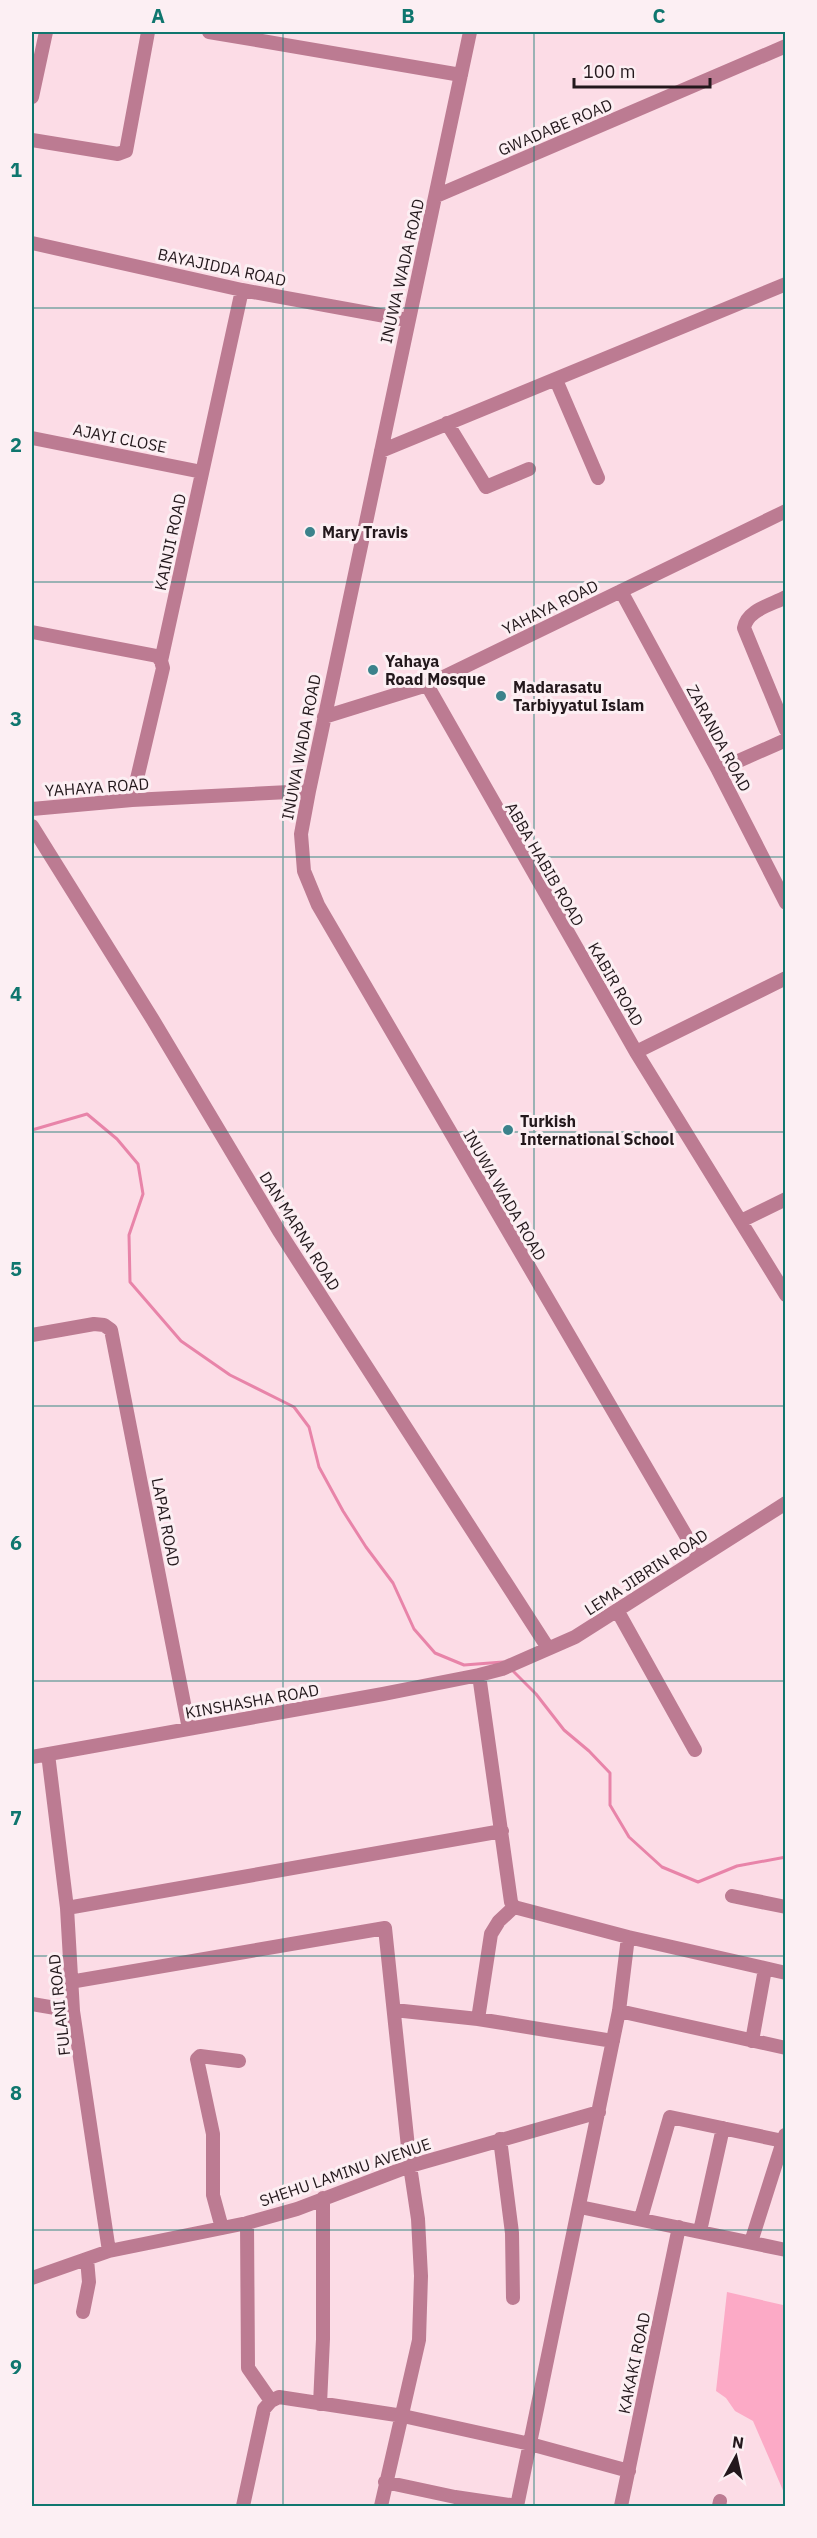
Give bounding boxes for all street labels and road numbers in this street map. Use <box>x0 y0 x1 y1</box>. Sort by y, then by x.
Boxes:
street label: GWADABE ROAD <box>495 94 615 160</box>
street label: INUWA WADA ROAD <box>376 197 428 345</box>
street label: BAYAJIDDA ROAD <box>156 244 288 290</box>
street label: AJAYI CLOSE <box>72 419 168 457</box>
street label: KAINJI ROAD <box>150 492 190 592</box>
street label: YAHAYA ROAD <box>499 575 601 639</box>
street label: INUWA WADA ROAD <box>277 672 325 822</box>
street label: ZARANDA ROAD <box>682 681 756 795</box>
street label: YAHAYA ROAD <box>44 773 150 801</box>
street label: ABBA HABIB ROAD <box>501 798 589 930</box>
street label: KABIR ROAD <box>584 939 648 1029</box>
street label: INUWA WADA ROAD <box>459 1126 551 1264</box>
street label: DAN MARNA ROAD <box>255 1168 345 1294</box>
street label: LAPAI ROAD <box>148 1476 184 1568</box>
street label: LEMA JIBRIN ROAD <box>580 1525 712 1619</box>
street label: KINSHASHA ROAD <box>184 1679 320 1723</box>
street label: FULANI ROAD <box>44 1953 74 2057</box>
street label: SHEHU LAMINU AVENUE <box>257 2133 433 2211</box>
street label: KAKAKI ROAD <box>613 2310 655 2416</box>

